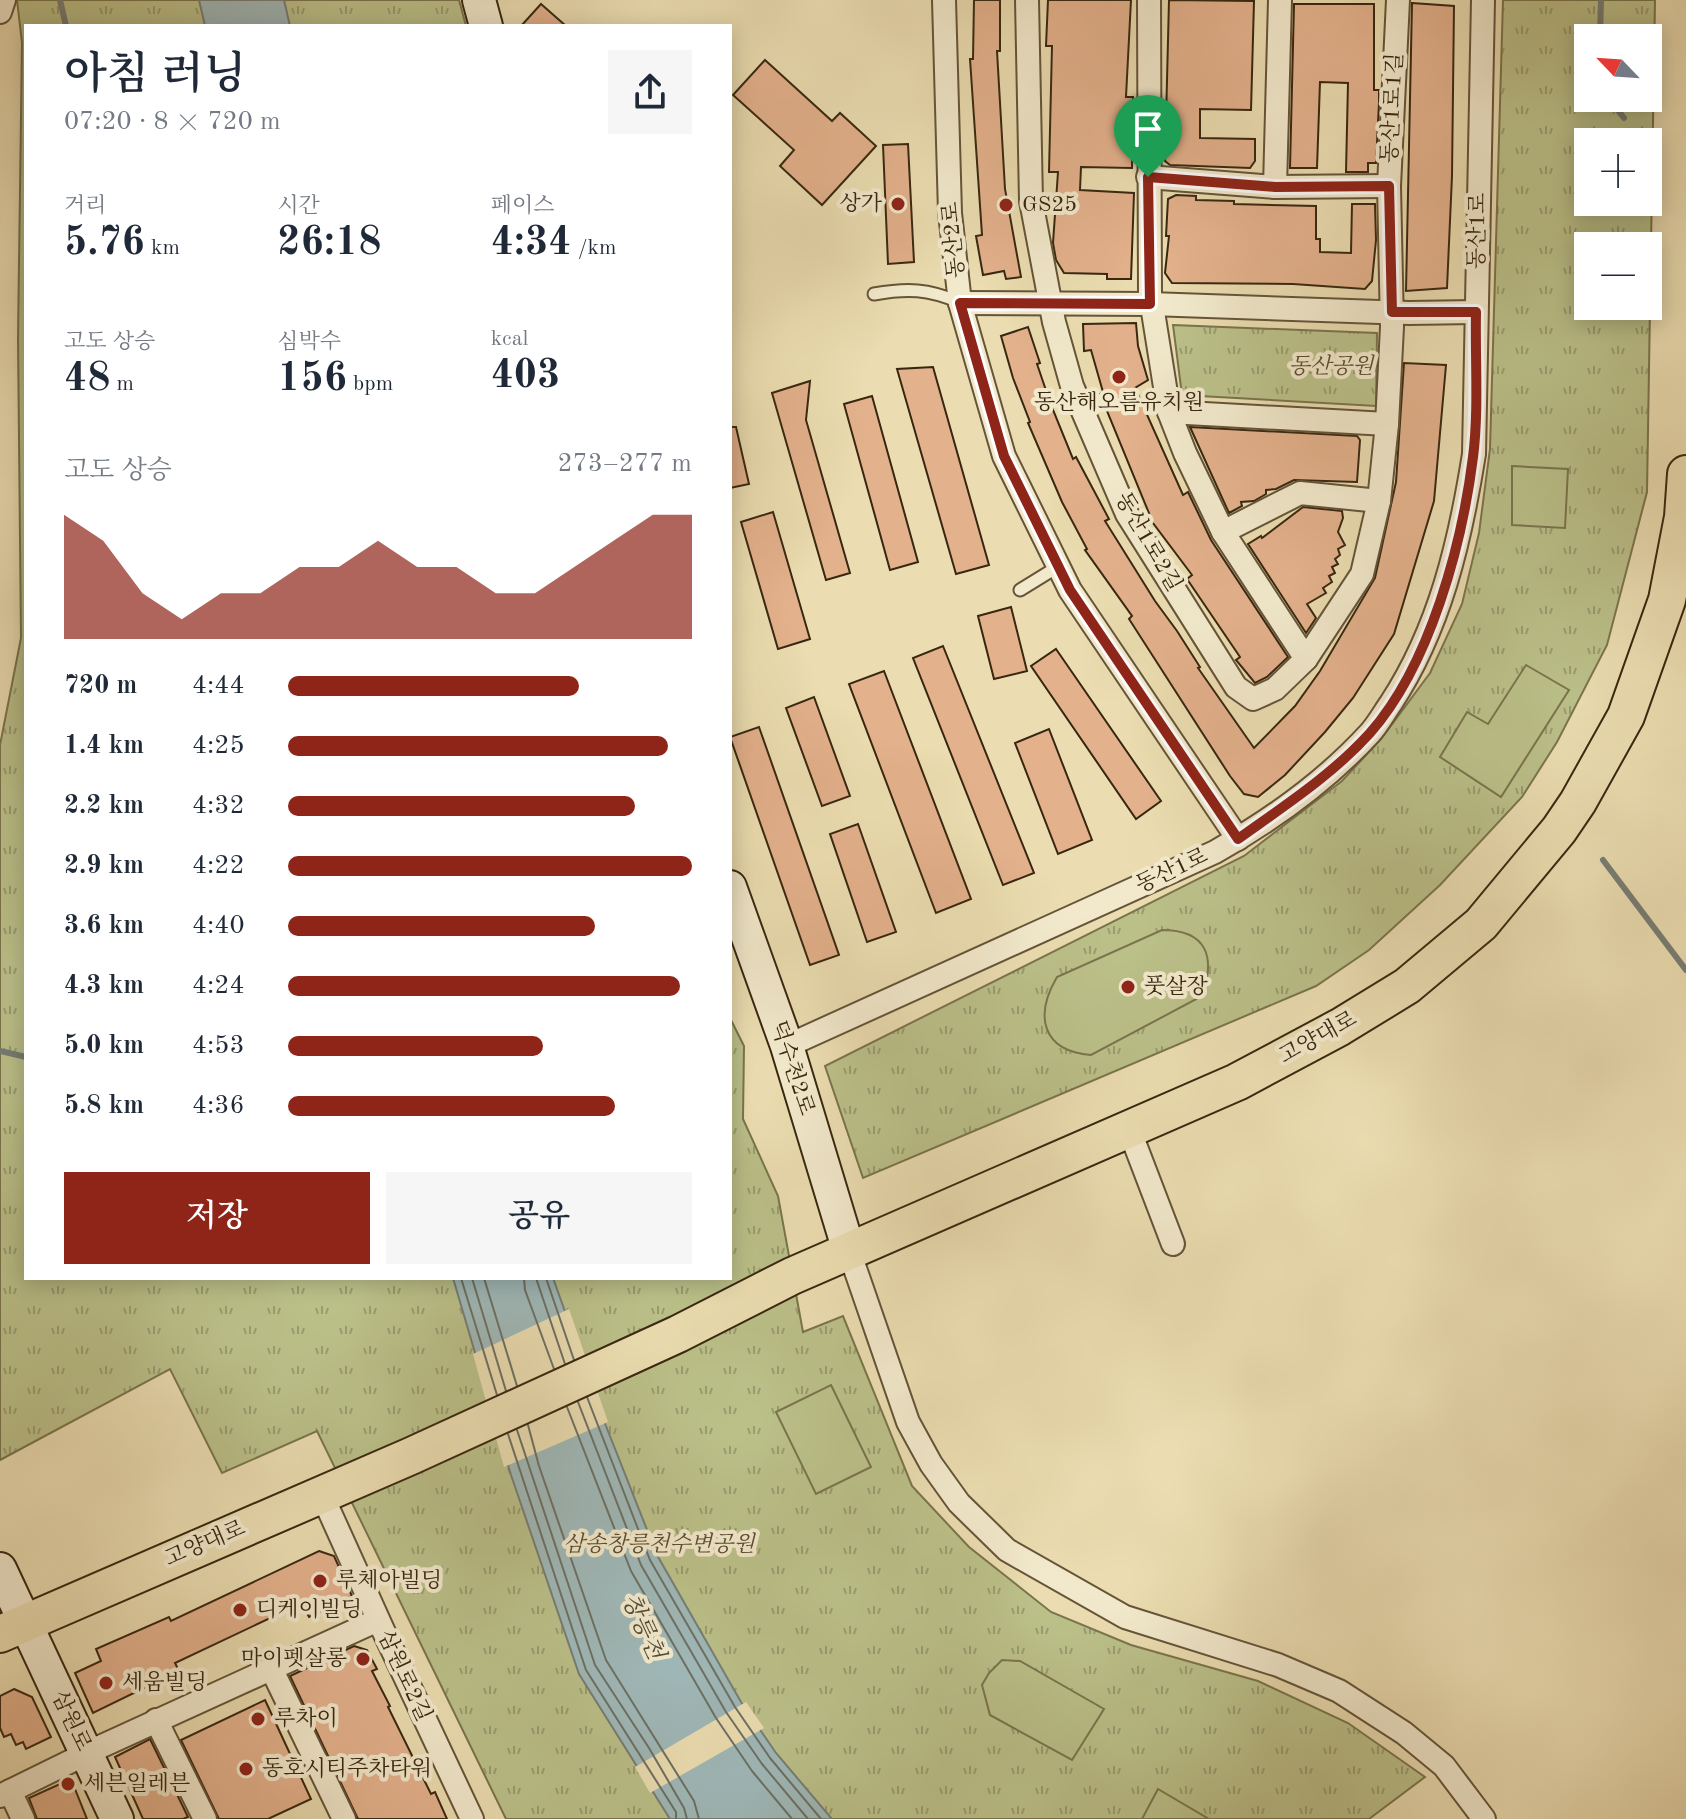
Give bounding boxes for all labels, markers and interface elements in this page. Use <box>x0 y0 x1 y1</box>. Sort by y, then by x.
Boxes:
north arrow <box>1574 24 1662 112</box>
map controls <box>1574 24 1662 320</box>
button: share <box>608 50 692 134</box>
street label: 동산1로1길 <box>1378 52 1407 164</box>
text: 아침 러닝 <box>64 54 246 98</box>
pin <box>1114 95 1182 177</box>
icon: arrive <box>1126 107 1170 151</box>
text: 07:20 · 8 × 720 m <box>64 109 281 135</box>
button: + <box>1574 128 1662 216</box>
place label: 상가 <box>839 192 883 215</box>
street label: 동산1로 <box>1465 193 1490 269</box>
place label: GS25 <box>1022 194 1077 216</box>
text: 거리 <box>64 195 107 217</box>
text: 시간 <box>277 195 320 217</box>
text: 페이스 <box>491 195 554 217</box>
marker: 상가 <box>889 195 907 213</box>
marker: GS25 <box>997 196 1015 214</box>
street label: 동산2로 <box>939 201 968 279</box>
text: 5.76 <box>64 224 145 264</box>
text: 26:18 <box>277 224 381 264</box>
text: 4:34 <box>491 224 571 264</box>
button: − <box>1574 232 1662 320</box>
text: km <box>145 237 180 259</box>
text: /km <box>571 237 616 259</box>
text: kcal <box>491 328 529 350</box>
text: 고도 상승 <box>64 331 155 353</box>
text: 심박수 <box>277 331 341 353</box>
park label: 동산공원 <box>1288 354 1375 378</box>
text: 403 <box>491 357 560 397</box>
text: 48 <box>64 360 110 400</box>
text: 156 <box>277 360 347 400</box>
marker: 동산해오름유치원 <box>1110 368 1128 386</box>
text: m <box>110 373 134 395</box>
text: bpm <box>347 373 393 395</box>
place label: 동산해오름유치원 <box>1034 391 1204 414</box>
text: 273–277 m <box>557 451 692 477</box>
text: 고도 상승 <box>64 458 172 484</box>
street label: 동산1로2길 <box>1111 488 1186 595</box>
text: 720 m <box>64 673 137 699</box>
text: 4:44 <box>192 673 245 699</box>
text: 1.4 km <box>64 733 144 759</box>
text: 4:25 <box>192 733 245 759</box>
text: 2.2 km <box>64 793 144 819</box>
text: 4:32 <box>192 793 245 819</box>
street label: 동산1로 <box>1132 844 1211 897</box>
text: 2.9 km <box>64 853 144 879</box>
text: 4:22 <box>192 853 245 879</box>
text: 3.6 km <box>64 913 144 939</box>
text: 4:40 <box>192 913 245 939</box>
text: 4.3 km <box>64 973 144 999</box>
text: 4:24 <box>192 973 245 999</box>
place label: 풋살장 <box>1144 974 1209 998</box>
marker: 풋살장 <box>1119 978 1137 996</box>
street label: 고양대로 <box>1275 1007 1361 1068</box>
street label: 덕수천2로 <box>766 1018 819 1118</box>
text: 5.0 km <box>64 1033 144 1059</box>
text: 4:53 <box>192 1033 245 1059</box>
text: 5.8 km <box>64 1093 144 1119</box>
text: 4:36 <box>192 1093 245 1119</box>
button: 저장 <box>64 1172 370 1264</box>
button: 공유 <box>386 1172 692 1264</box>
street label: 고양대로 <box>161 1516 248 1571</box>
park label: 삼송창릉천수변공원 <box>563 1532 756 1556</box>
place label: 루체아빌딩 <box>336 1569 442 1592</box>
marker: 루체아빌딩 <box>311 1572 329 1590</box>
water label: 창릉천 <box>617 1589 671 1665</box>
place label: 디케이빌딩 <box>256 1598 362 1621</box>
marker: 디케이빌딩 <box>231 1601 249 1619</box>
street label: 삼원로2길 <box>373 1627 436 1725</box>
place label: 마이펫살롱 <box>241 1647 347 1670</box>
marker: 마이펫살롱 <box>354 1650 372 1668</box>
place label: 세움빌딩 <box>122 1671 207 1694</box>
marker: 세움빌딩 <box>97 1674 115 1692</box>
street label: 삼원로 <box>48 1687 95 1755</box>
place label: 루차이 <box>274 1707 338 1730</box>
marker: 루차이 <box>249 1710 267 1728</box>
place label: 동호시티주차타워 <box>262 1757 432 1780</box>
marker: 동호시티주차타워 <box>237 1760 255 1778</box>
place label: 세븐일레븐 <box>84 1771 190 1795</box>
marker: 세븐일레븐 <box>59 1775 77 1793</box>

